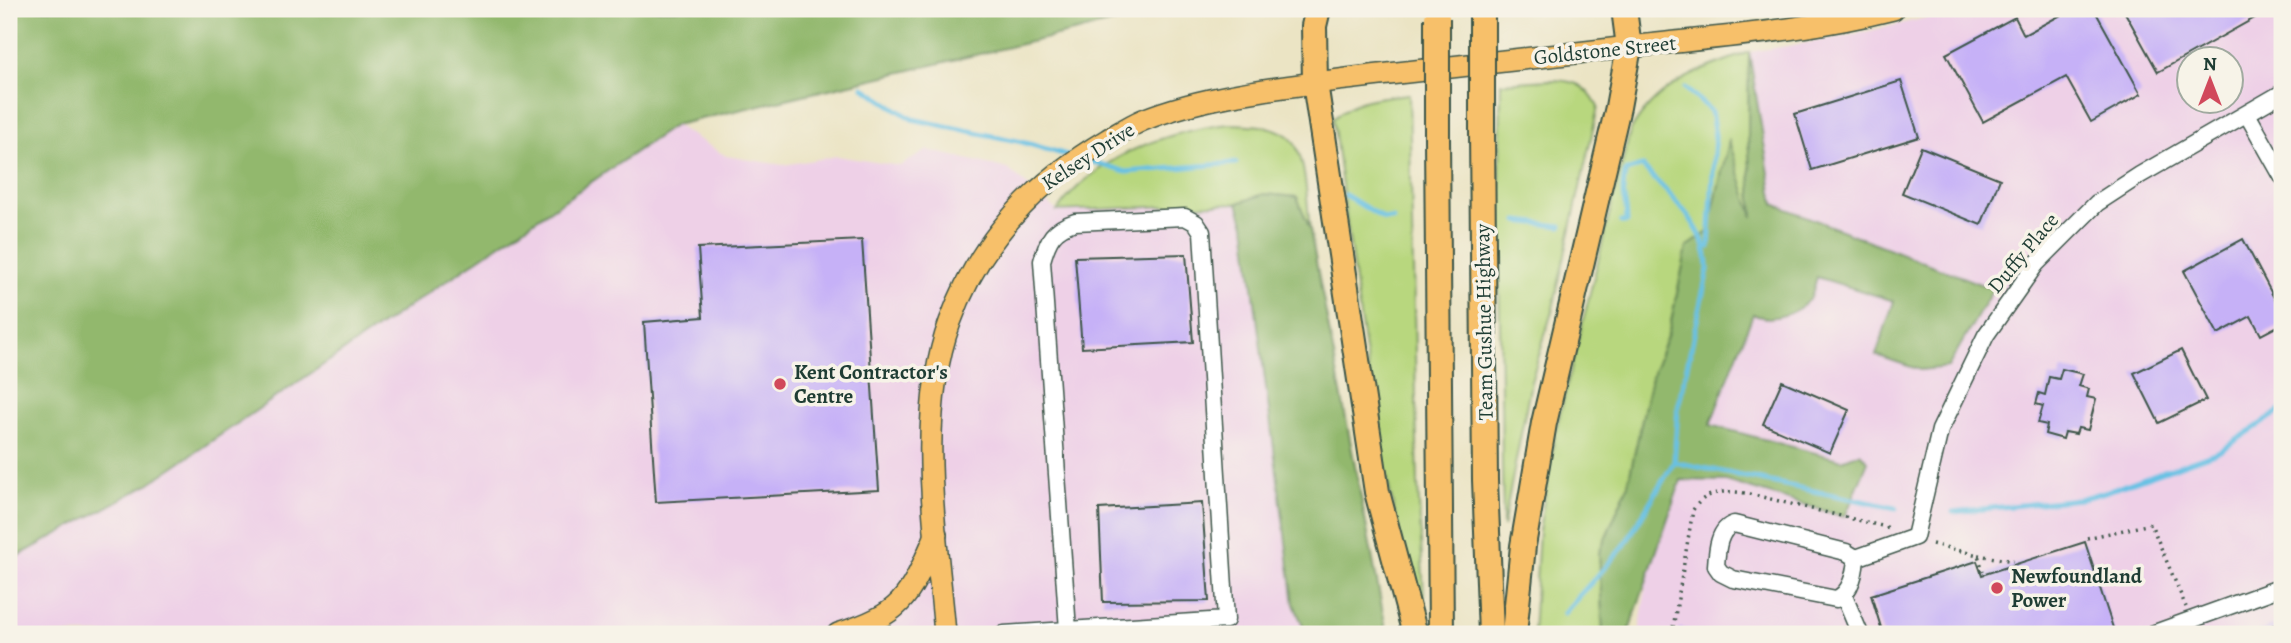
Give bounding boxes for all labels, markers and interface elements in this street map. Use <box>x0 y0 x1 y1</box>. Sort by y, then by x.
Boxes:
street label: Goldstone Street <box>1532 29 1678 71</box>
north arrow <box>2176 46 2246 116</box>
text: N <box>2203 51 2217 77</box>
street label: Kelsey Drive <box>1036 115 1140 197</box>
street label: Duffy Place <box>1981 207 2065 299</box>
street label: Team Gushue Highway <box>1468 223 1500 421</box>
place label: Kent Contractor's Centre <box>794 358 948 410</box>
marker: Kent Contractor's Centre <box>772 376 788 392</box>
place label: Newfoundland Power <box>2011 562 2143 614</box>
marker: Newfoundland Power <box>1989 580 2005 596</box>

